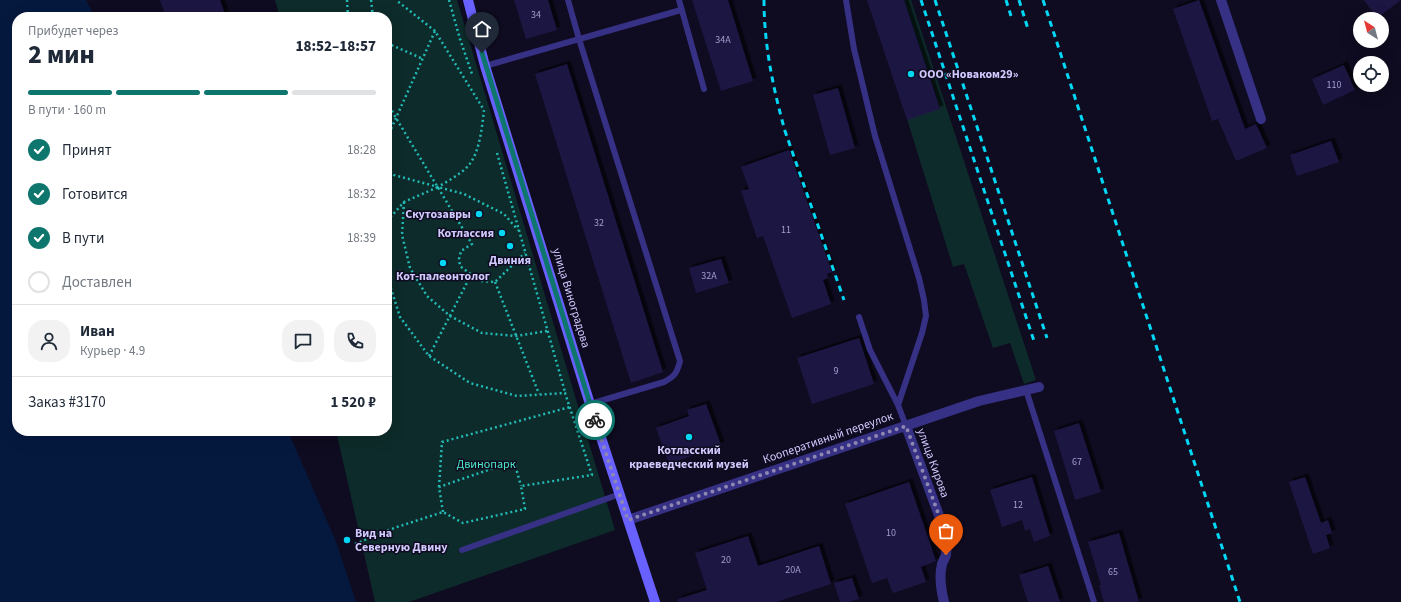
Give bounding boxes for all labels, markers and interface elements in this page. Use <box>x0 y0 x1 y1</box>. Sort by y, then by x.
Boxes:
house number: 34 <box>531 8 541 22</box>
pin <box>465 12 499 53</box>
north arrow <box>1353 12 1389 48</box>
map controls <box>1353 12 1389 92</box>
icon: home <box>471 18 493 40</box>
text: Прибудет через <box>28 22 118 40</box>
house number: 34А <box>715 33 731 47</box>
text: 2 мин <box>28 36 95 73</box>
text: 18:52–18:57 <box>295 36 376 57</box>
button: locate <box>1353 56 1389 92</box>
place label: ООО «Новаком29» <box>919 66 1019 83</box>
marker: ООО «Новаком29» <box>906 69 916 79</box>
house number: 110 <box>1327 78 1341 92</box>
text: В пути · 160 m <box>28 101 106 119</box>
icon: check <box>28 139 50 161</box>
text: Принят <box>62 140 112 161</box>
text: 18:28 <box>347 141 376 159</box>
icon: check <box>28 183 50 205</box>
text: Готовится <box>62 184 128 205</box>
text: 18:32 <box>347 185 376 203</box>
place label: Скутозавры <box>405 206 471 223</box>
marker: Скутозавры <box>474 209 484 219</box>
house number: 32 <box>594 216 604 230</box>
house number: 11 <box>781 223 791 237</box>
place label: Котлассия <box>437 225 494 242</box>
icon: check <box>28 227 50 249</box>
text: В пути <box>62 228 105 249</box>
marker: Котлассия <box>497 228 507 238</box>
text: 18:39 <box>347 229 376 247</box>
marker: Двиния <box>505 241 515 251</box>
street label: улица Виноградова <box>548 246 594 350</box>
place label: Двиния <box>489 252 531 269</box>
marker: Кот-палеонтолог <box>438 258 448 268</box>
place label: Кот-палеонтолог <box>396 268 490 285</box>
house number: 32А <box>701 269 717 283</box>
text: Доставлен <box>62 272 132 293</box>
button: person <box>28 320 70 362</box>
button: chat <box>282 320 324 362</box>
button: phone <box>334 320 376 362</box>
text: Иван <box>80 321 115 342</box>
text: Курьер · 4.9 <box>80 342 145 360</box>
house number: 9 <box>834 364 839 378</box>
text: Заказ #3170 <box>28 392 106 413</box>
text: 1 520 ₽ <box>330 392 376 413</box>
courier <box>575 400 615 440</box>
street label: Кооперативный переулок <box>761 408 896 468</box>
icon: bike <box>584 409 606 431</box>
street label: улица Кирова <box>913 426 953 500</box>
marker: Котласский краеведческий музей <box>684 432 694 442</box>
place label: Котласский краеведческий музей <box>629 442 749 473</box>
house number: 67 <box>1072 455 1082 469</box>
park label: Двинопарк <box>456 456 516 473</box>
house number: 12 <box>1013 498 1023 512</box>
pin <box>929 514 963 555</box>
icon: bag <box>935 520 957 542</box>
place label: Вид на Северную Двину <box>355 525 448 556</box>
house number: 10 <box>886 526 896 540</box>
marker: Вид на Северную Двину <box>342 535 352 545</box>
house number: 20 <box>721 553 731 567</box>
house number: 20А <box>785 563 801 577</box>
house number: 65 <box>1108 565 1118 579</box>

